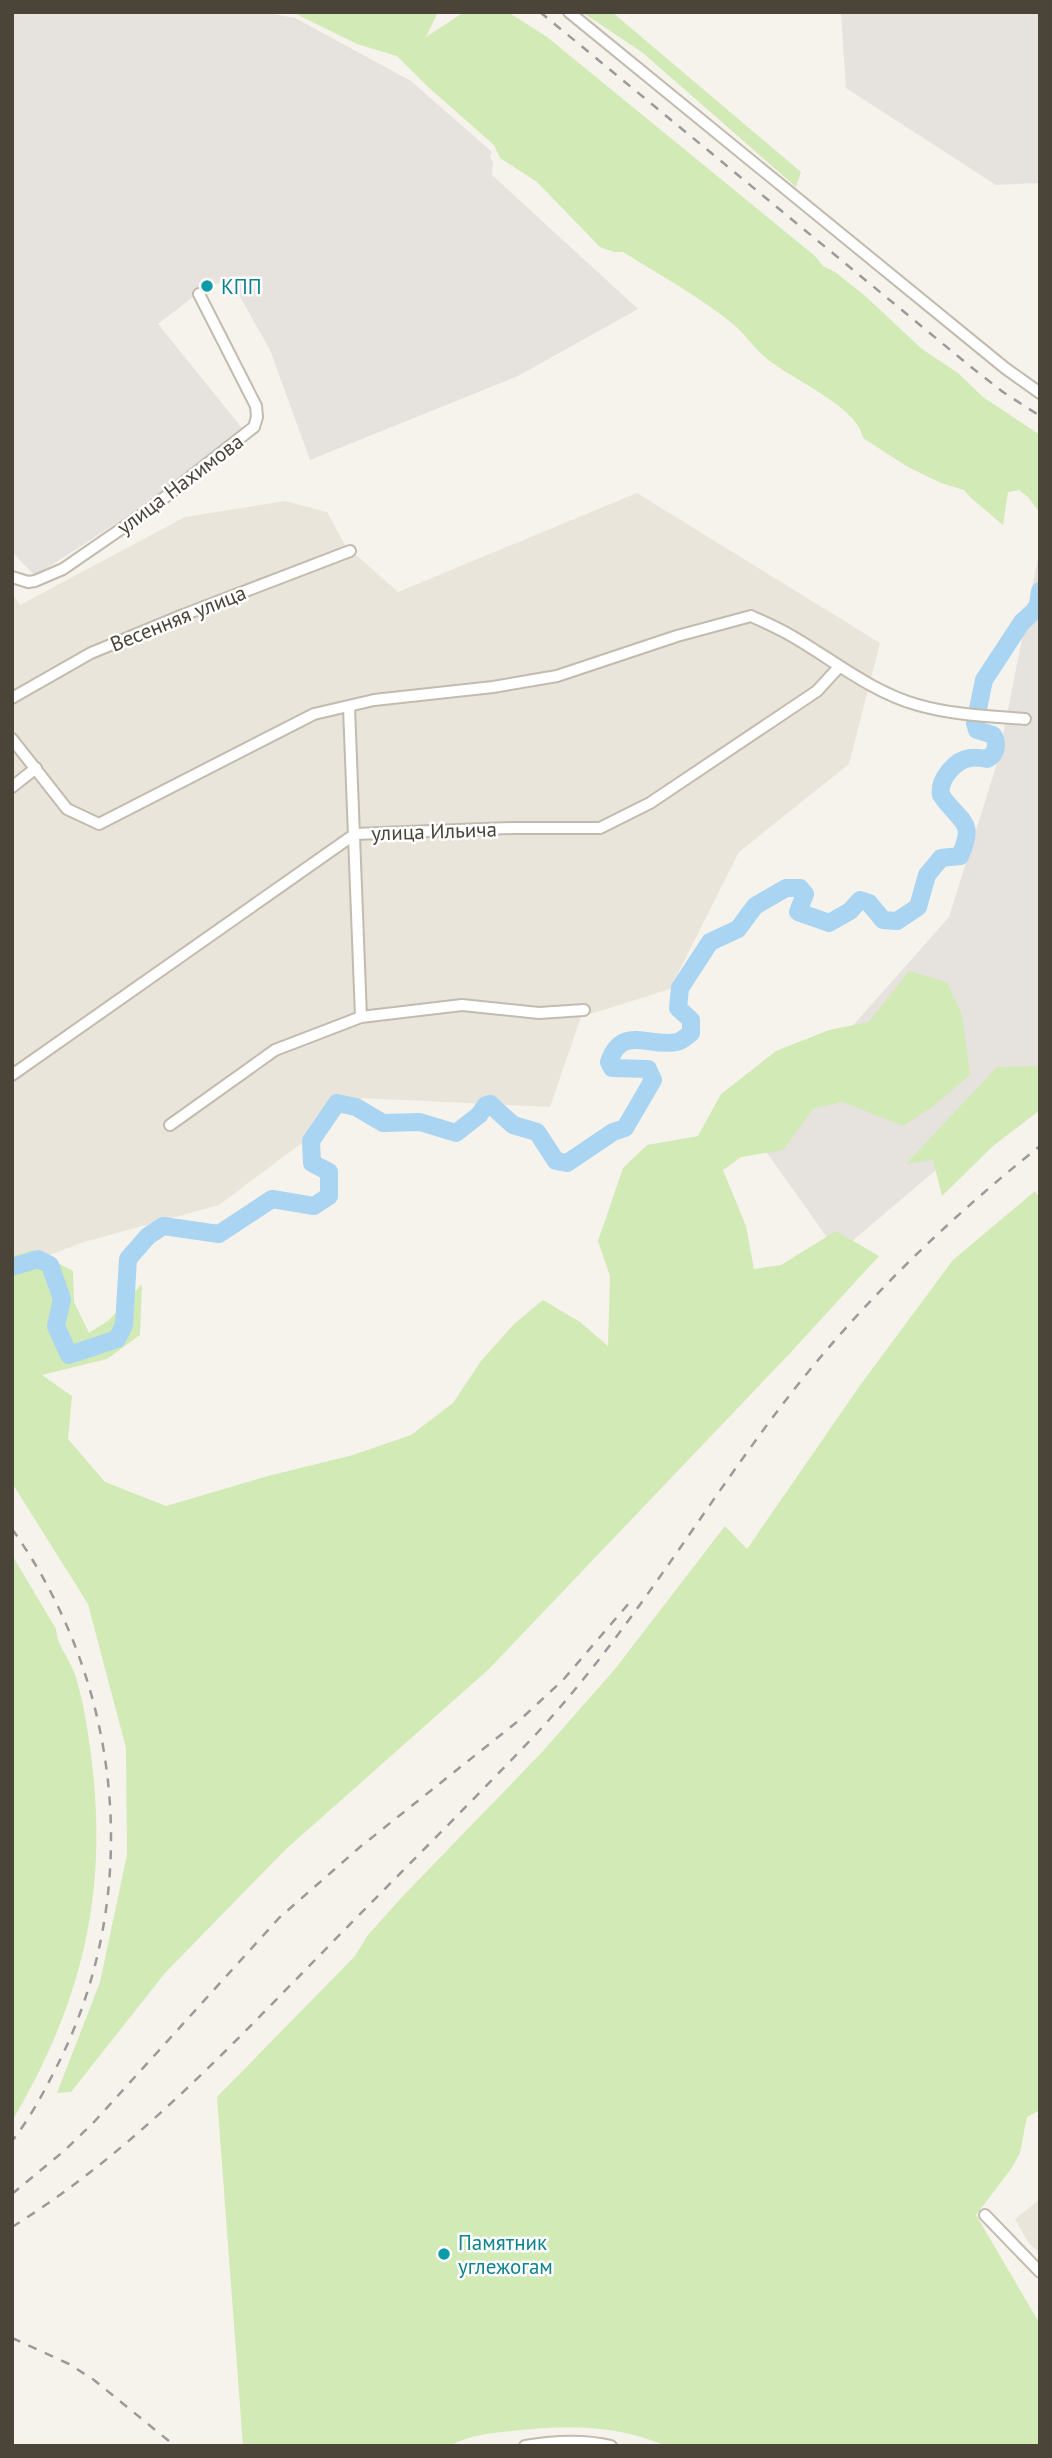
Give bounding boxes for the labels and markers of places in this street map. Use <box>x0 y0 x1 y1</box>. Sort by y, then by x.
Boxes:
place label: КПП <box>221 273 262 300</box>
marker: КПП <box>199 278 215 294</box>
place label: Памятник углежогам <box>458 2229 553 2280</box>
marker: Памятник углежогам <box>436 2246 452 2262</box>

